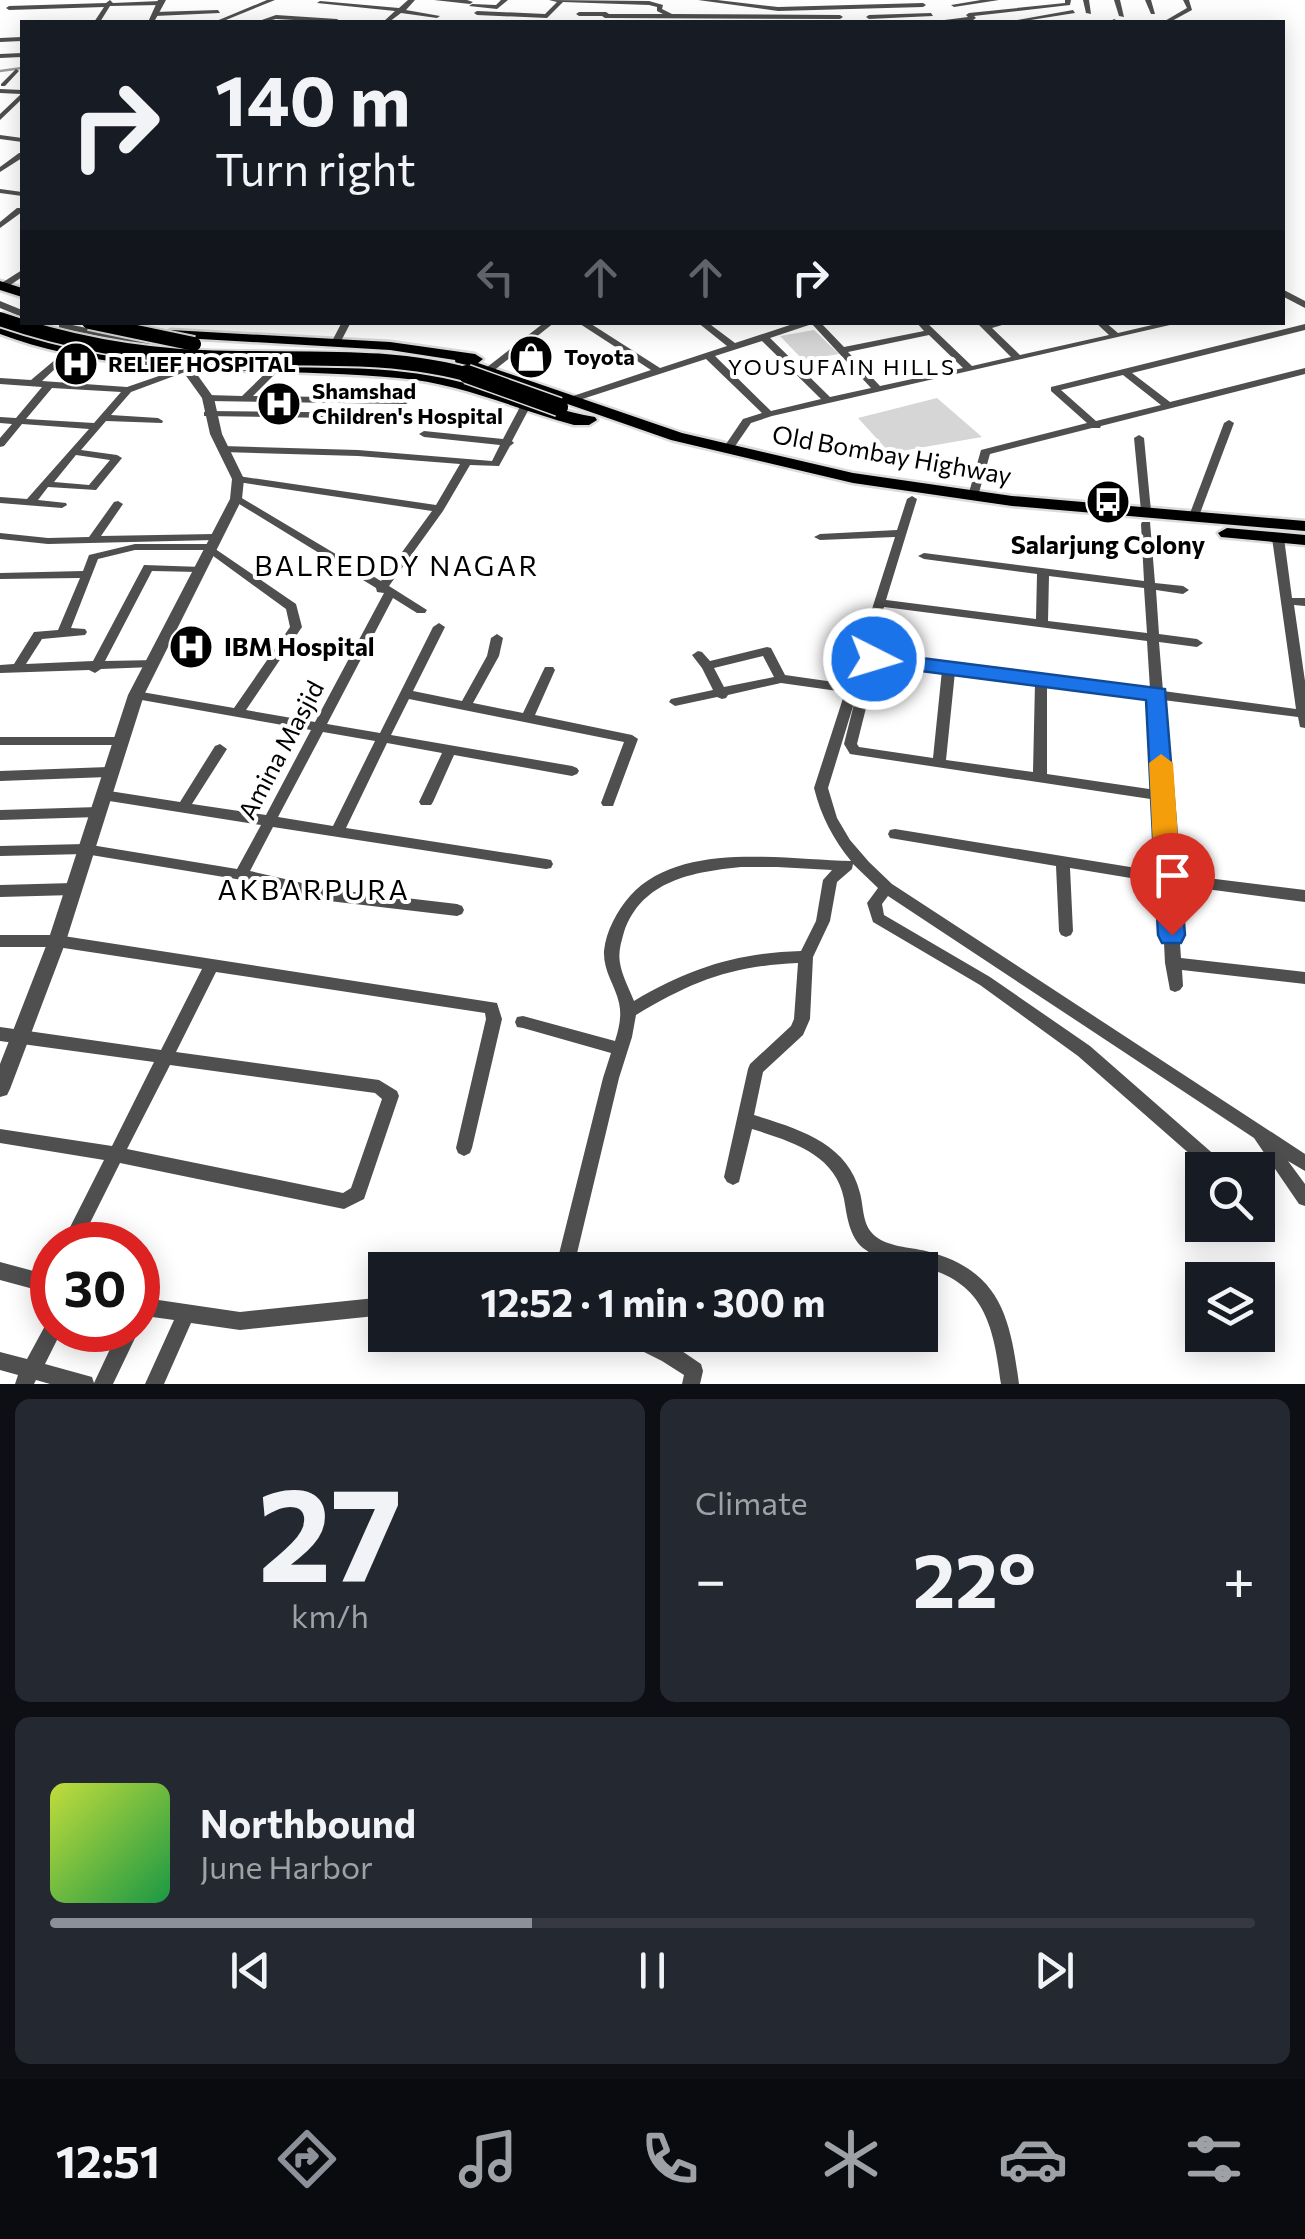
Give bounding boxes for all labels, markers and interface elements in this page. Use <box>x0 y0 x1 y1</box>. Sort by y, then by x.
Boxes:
text: 140 m <box>215 55 411 140</box>
icon: right <box>50 60 180 190</box>
text: Turn right <box>215 140 416 195</box>
icon: left <box>468 250 523 305</box>
icon: ahead <box>573 250 628 305</box>
icon: ahead <box>678 250 733 305</box>
icon: right <box>783 250 838 305</box>
shop icon: Toyota <box>508 334 554 380</box>
hospital icon: RELIEF HOSPITAL <box>53 341 99 387</box>
place label: Toyota <box>564 343 635 370</box>
place label: RELIEF HOSPITAL <box>108 350 296 377</box>
district label: YOUSUFAIN HILLS <box>728 353 956 380</box>
place label: Shamshad Children's Hospital <box>312 377 503 429</box>
hospital icon: Shamshad Children's Hospital <box>256 381 302 427</box>
street label: Old Bombay Highway <box>770 418 1014 490</box>
bus stop icon: Salarjung Colony <box>1085 479 1131 525</box>
place label: Salarjung Colony <box>1011 529 1205 559</box>
district label: BALREDDY NAGAR <box>254 548 540 582</box>
position arrow <box>822 607 926 711</box>
hospital icon: IBM Hospital <box>168 624 214 670</box>
place label: IBM Hospital <box>224 631 375 661</box>
street label: Amina Masjid <box>231 675 329 824</box>
pin <box>1130 833 1215 936</box>
icon: arrive <box>1145 848 1200 903</box>
district label: AKBARPURA <box>218 872 410 906</box>
map controls <box>1185 1152 1275 1352</box>
button: search <box>1185 1152 1275 1242</box>
speed limit sign: 30 <box>30 1222 160 1352</box>
button: layers <box>1185 1262 1275 1352</box>
text: 12:52 · 1 min · 300 m <box>480 1278 826 1325</box>
text: 27 <box>258 1450 402 1609</box>
text: Climate <box>695 1482 808 1522</box>
text: 22° <box>913 1532 1036 1623</box>
text: − <box>695 1544 726 1611</box>
text: + <box>1223 1544 1255 1611</box>
text: km/h <box>291 1595 369 1635</box>
text: Northbound <box>200 1799 416 1846</box>
text: June Harbor <box>200 1846 373 1886</box>
icon: previous <box>223 1943 278 1998</box>
icon: pause <box>625 1943 680 1998</box>
icon: next <box>1027 1943 1082 1998</box>
icon: directions <box>272 2124 342 2194</box>
icon: music <box>453 2124 523 2194</box>
icon: phone <box>635 2124 705 2194</box>
icon: climate <box>816 2124 886 2194</box>
icon: car <box>998 2124 1068 2194</box>
icon: filters <box>1179 2124 1249 2194</box>
text: 12:51 <box>56 2132 160 2187</box>

